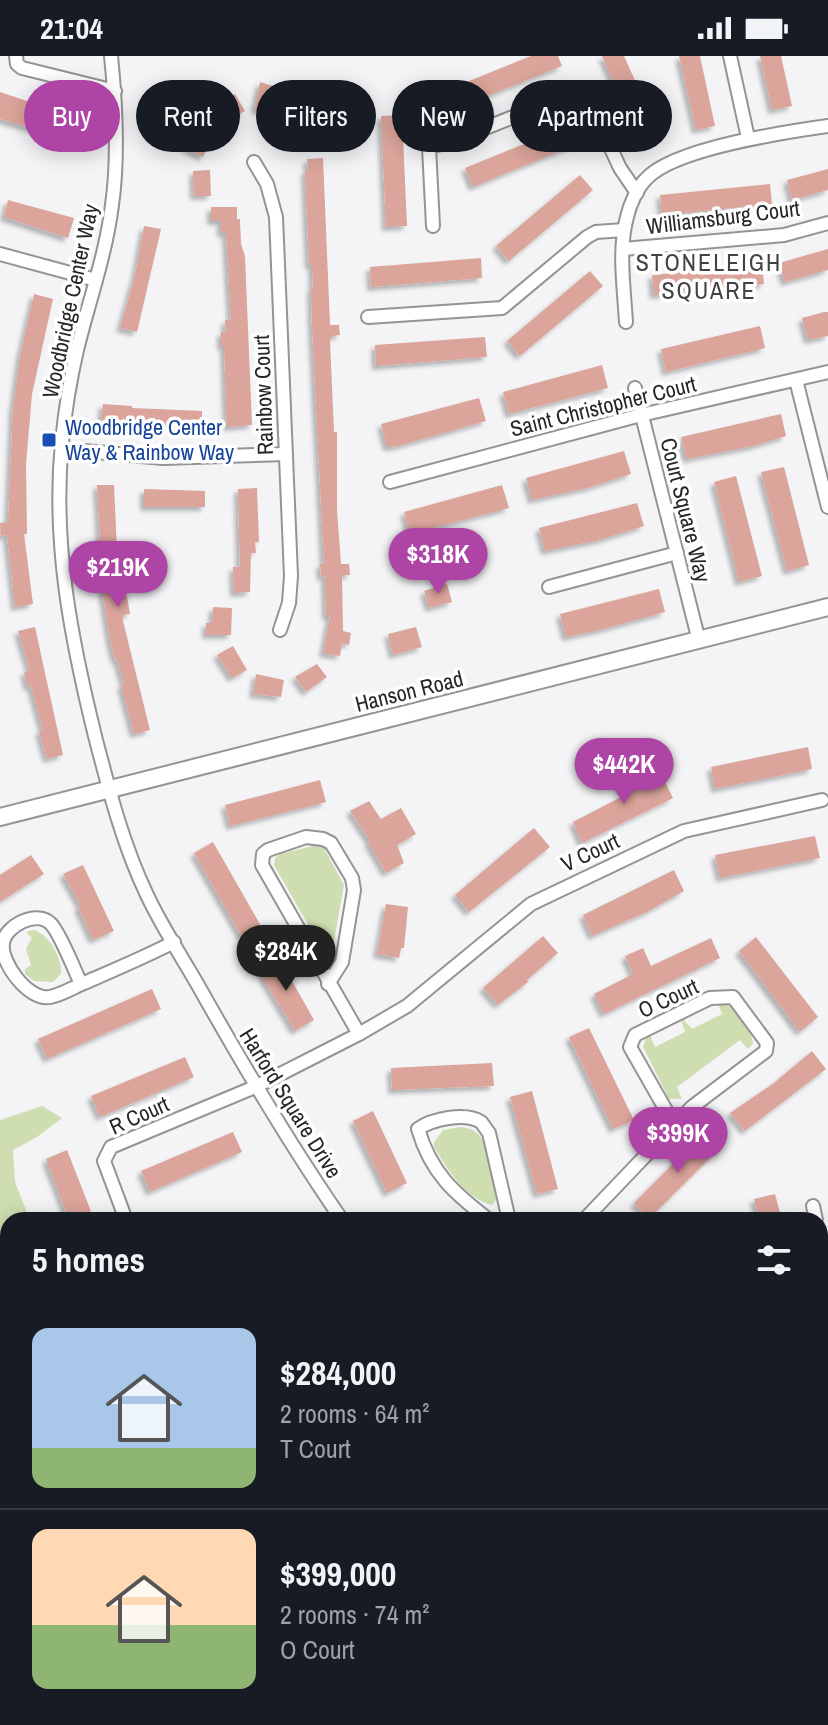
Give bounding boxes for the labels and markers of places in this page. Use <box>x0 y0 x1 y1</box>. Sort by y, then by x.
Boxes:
place label: Woodbridge Center Way & Rainbow Way <box>65 412 234 467</box>
marker: Woodbridge Center Way & Rainbow Way <box>40 431 58 449</box>
pin: $318K <box>382 528 494 596</box>
pin: $219K <box>62 541 174 609</box>
pin: $442K <box>568 738 680 806</box>
pin: $284K <box>230 925 342 993</box>
pin: $399K <box>622 1107 734 1175</box>

